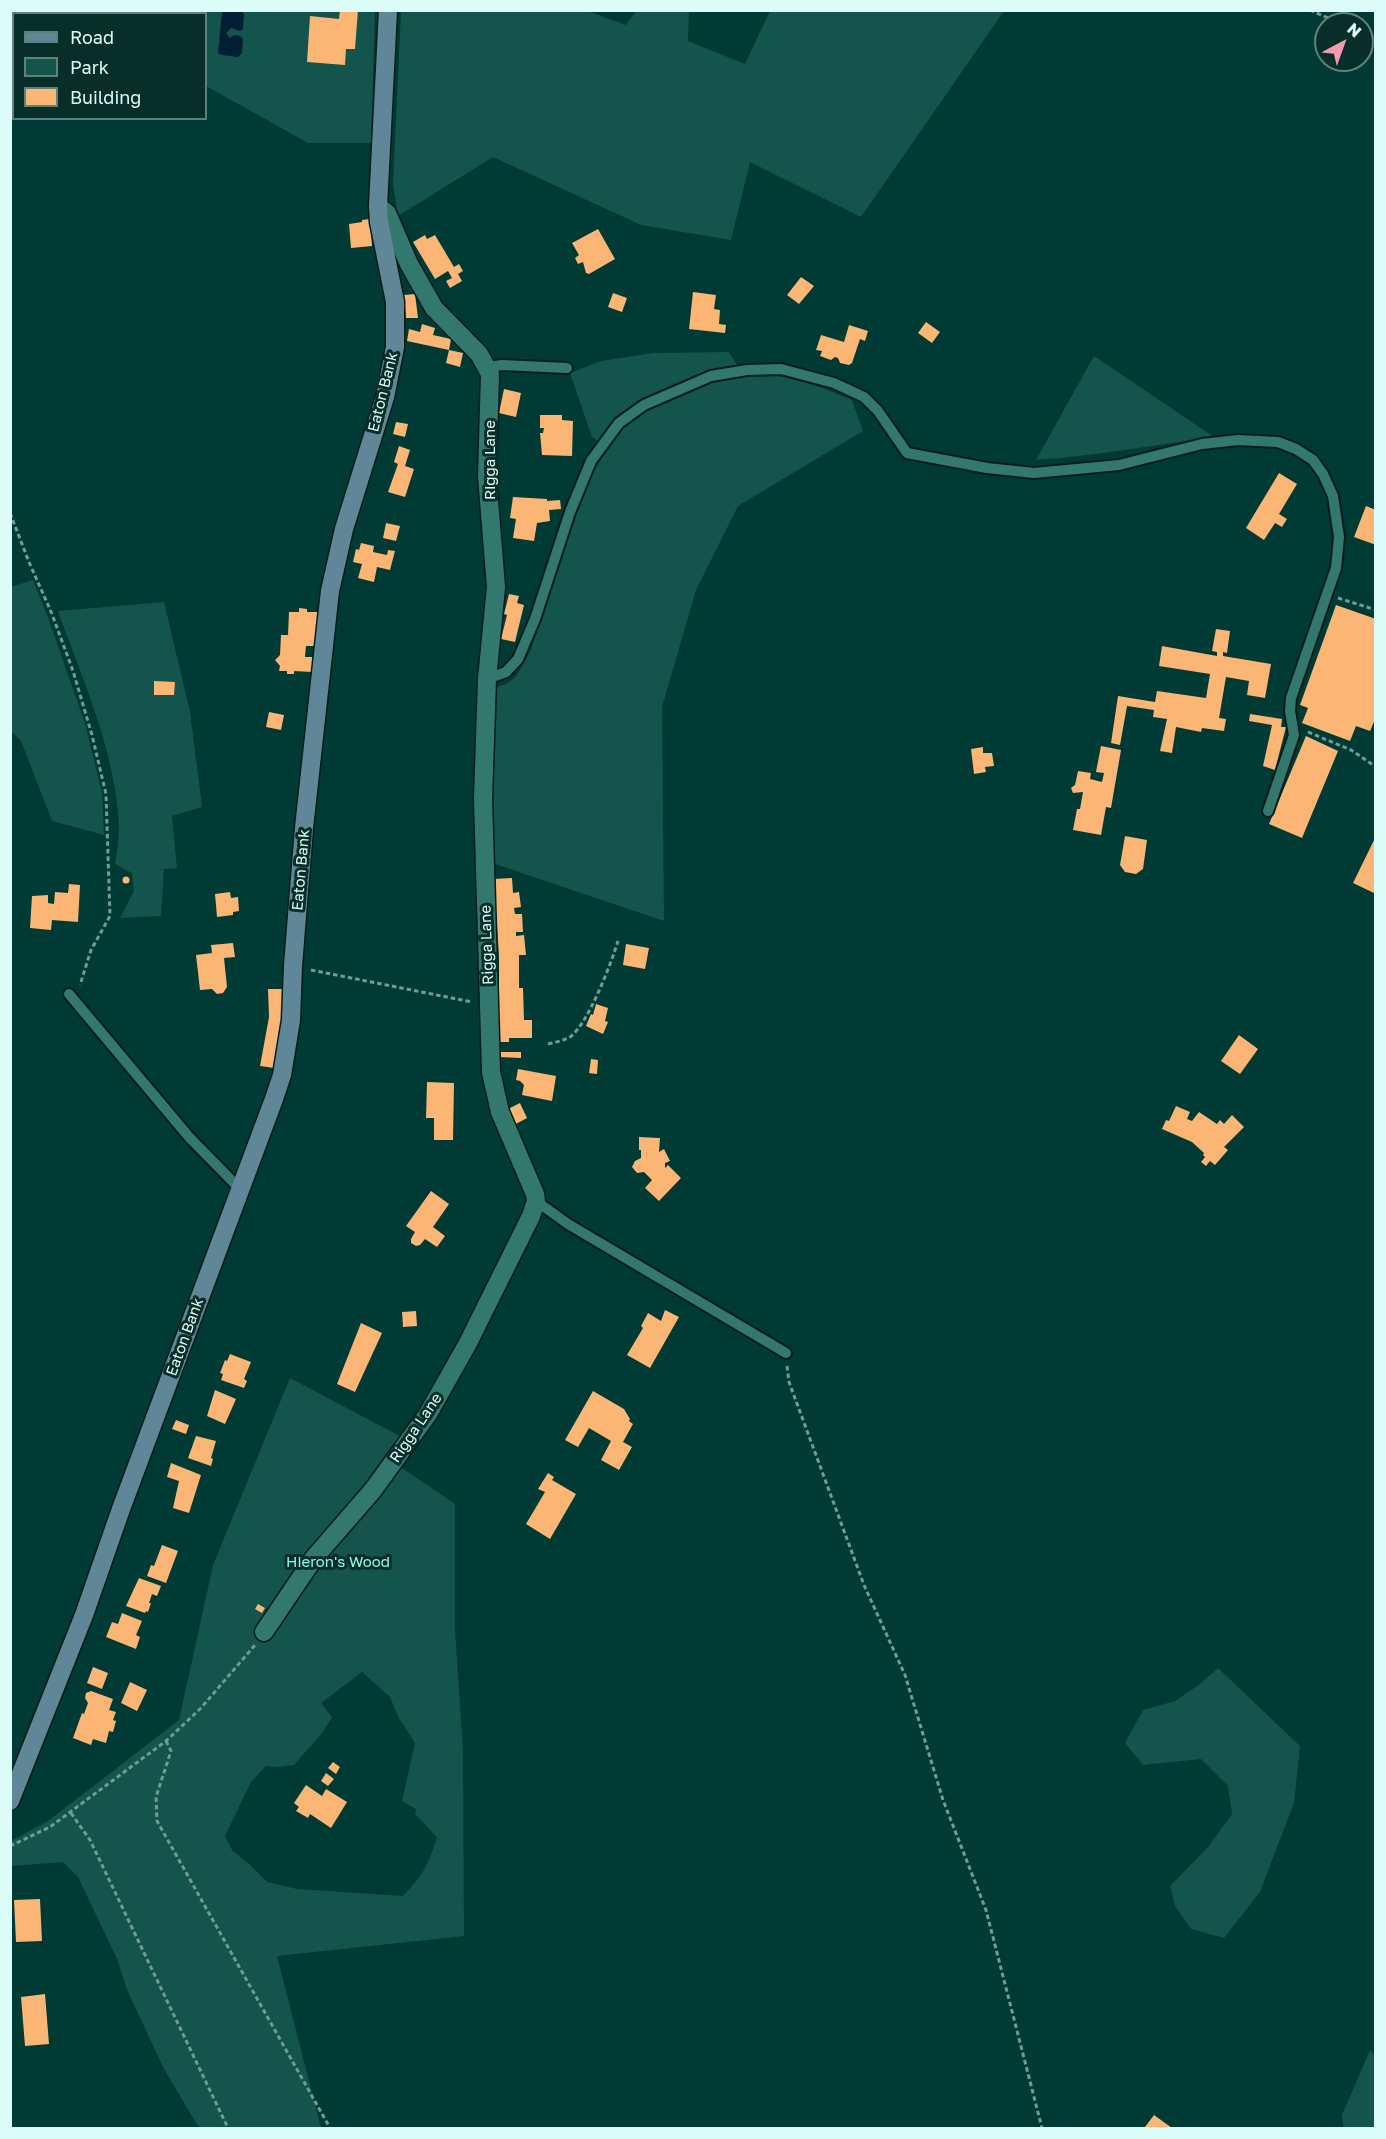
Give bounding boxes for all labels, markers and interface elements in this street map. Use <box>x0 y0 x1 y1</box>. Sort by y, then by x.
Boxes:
legend <box>12 12 207 120</box>
north arrow <box>1314 12 1374 72</box>
text: N <box>1343 18 1366 41</box>
text: Road <box>70 26 114 48</box>
text: Park <box>70 56 109 78</box>
text: Building <box>70 86 141 108</box>
street label: Eaton Bank <box>364 350 402 434</box>
street label: Rigga Lane <box>481 420 499 500</box>
street label: Eaton Bank <box>288 829 314 911</box>
street label: Rigga Lane <box>477 905 497 985</box>
street label: Eaton Bank <box>163 1296 207 1378</box>
street label: Rigga Lane <box>386 1390 446 1466</box>
park label: Hieron's Wood <box>286 1553 390 1571</box>

